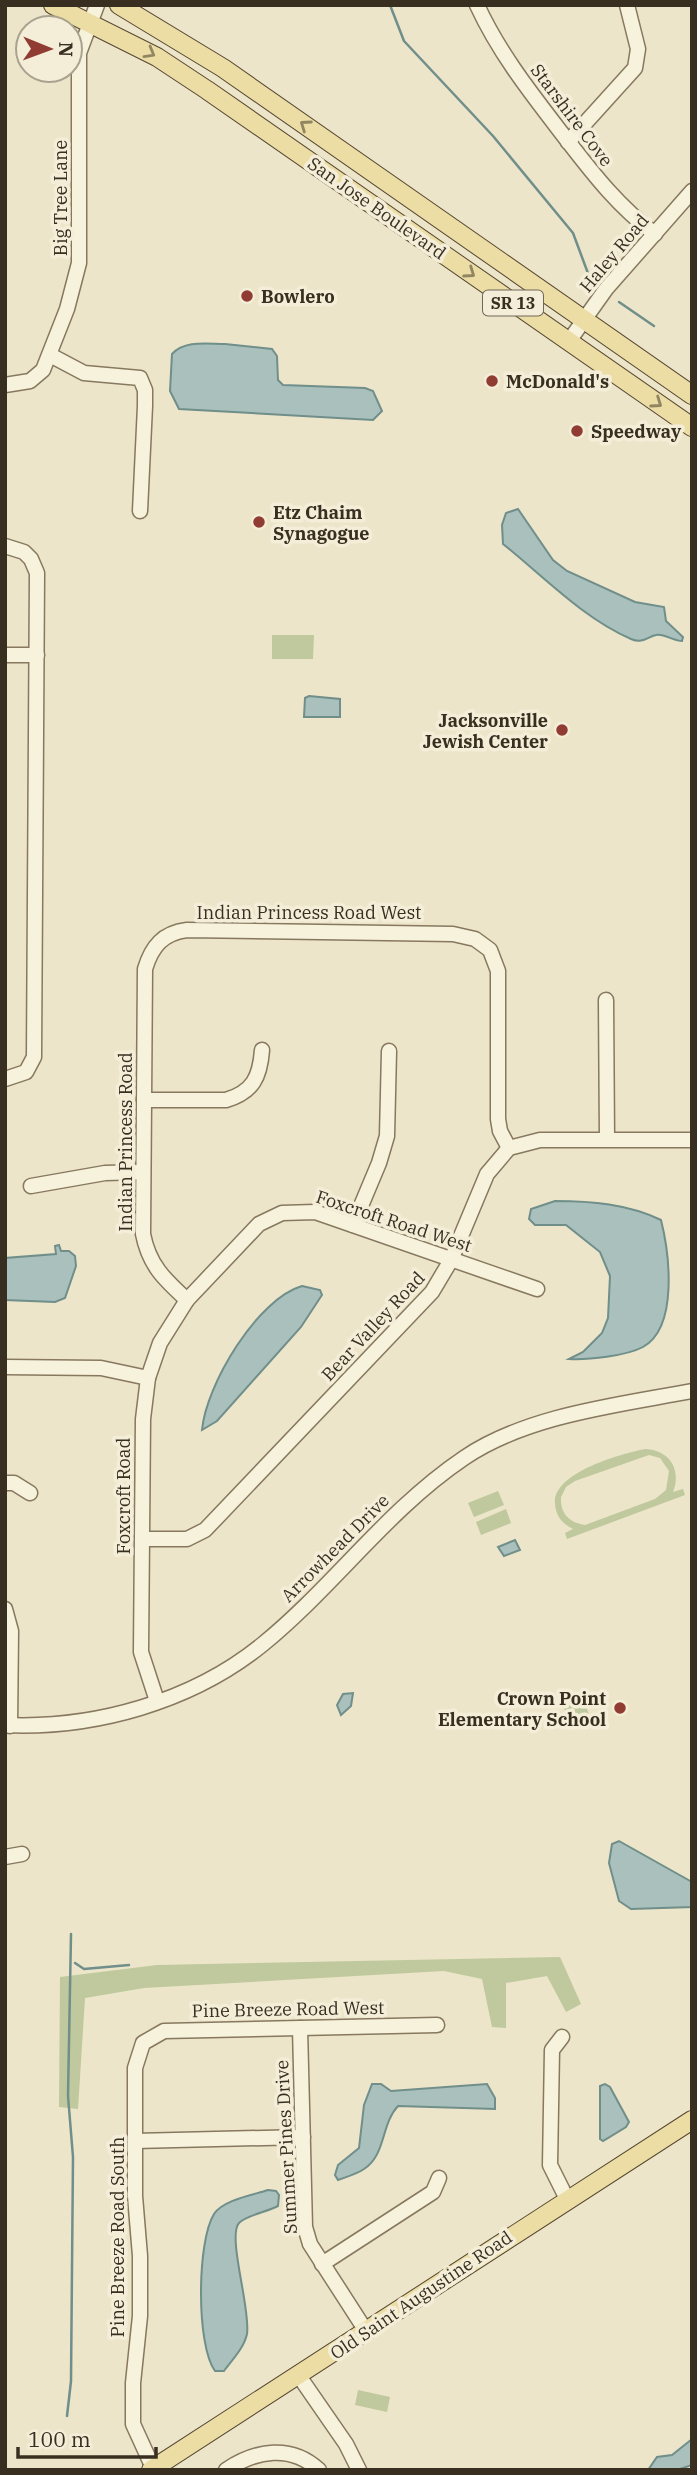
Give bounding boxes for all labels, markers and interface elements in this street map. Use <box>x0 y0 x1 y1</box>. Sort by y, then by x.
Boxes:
north arrow <box>14 14 84 84</box>
text: N <box>54 42 78 57</box>
one-way arrow <box>143 45 155 58</box>
street label: Starshire Cove <box>526 59 618 171</box>
one-way arrow <box>300 121 313 133</box>
street label: Big Tree Lane <box>49 140 72 256</box>
street label: San Jose Boulevard <box>303 152 451 264</box>
street label: Haley Road <box>574 209 654 297</box>
one-way arrow <box>462 265 475 277</box>
place label: Bowlero <box>261 285 335 308</box>
marker: Bowlero <box>239 288 255 304</box>
road number: SR 13 <box>483 290 543 316</box>
place label: McDonald's <box>506 370 609 393</box>
marker: McDonald's <box>484 373 500 389</box>
one-way arrow <box>649 395 662 407</box>
place label: Speedway <box>591 420 682 443</box>
marker: Speedway <box>569 423 585 439</box>
place label: Etz Chaim Synagogue <box>273 501 370 545</box>
marker: Etz Chaim Synagogue <box>251 514 267 530</box>
place label: Jacksonville Jewish Center <box>423 709 548 753</box>
marker: Jacksonville Jewish Center <box>554 722 570 738</box>
street label: Indian Princess Road West <box>197 901 421 924</box>
street label: Indian Princess Road <box>114 1052 137 1232</box>
street label: Foxcroft Road West <box>313 1185 475 1257</box>
street label: Bear Valley Road <box>316 1266 430 1386</box>
street label: Foxcroft Road <box>112 1437 135 1555</box>
street label: Arrowhead Drive <box>276 1489 394 1607</box>
place label: Crown Point Elementary School <box>438 1687 606 1731</box>
marker: Crown Point Elementary School <box>612 1700 628 1716</box>
street label: Pine Breeze Road West <box>191 1996 385 2022</box>
street label: Summer Pines Drive <box>270 2059 302 2235</box>
street label: Pine Breeze Road South <box>106 2137 129 2337</box>
street label: Old Saint Augustine Road <box>326 2225 516 2365</box>
scale bar <box>18 2416 156 2460</box>
text: 100 m <box>28 2425 91 2453</box>

